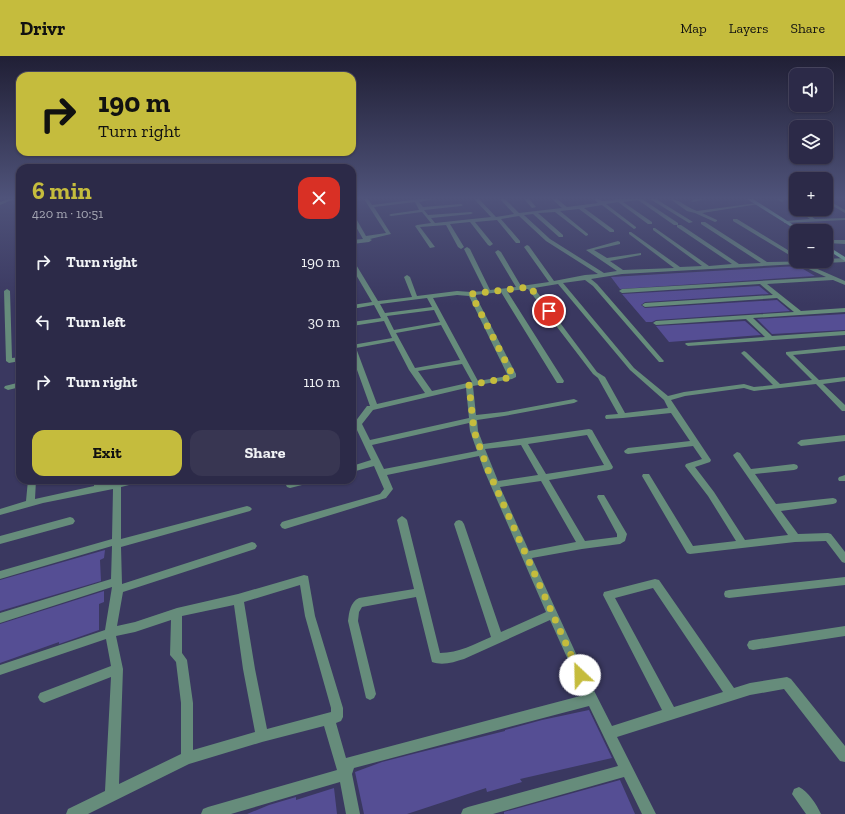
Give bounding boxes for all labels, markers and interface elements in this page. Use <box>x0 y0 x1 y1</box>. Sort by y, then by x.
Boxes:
text: Drivr <box>20 17 65 40</box>
text: Map <box>680 20 707 37</box>
text: Layers <box>729 20 768 37</box>
text: Share <box>790 20 825 37</box>
map controls <box>789 68 833 268</box>
button: sound <box>789 68 833 112</box>
text: 190 m <box>98 86 170 119</box>
icon: right <box>32 88 84 140</box>
text: Turn right <box>98 120 180 142</box>
button: layers <box>789 120 833 164</box>
button: + <box>789 172 833 216</box>
text: 6 min <box>32 176 92 205</box>
button: close <box>298 177 340 219</box>
text: 420 m · 10:51 <box>32 206 103 221</box>
button: − <box>789 224 833 268</box>
icon: right <box>32 251 54 273</box>
text: Turn right <box>66 253 137 271</box>
text: 190 m <box>301 253 340 271</box>
pin <box>532 294 566 328</box>
icon: arrive <box>538 300 560 322</box>
icon: left <box>32 311 54 333</box>
text: Turn left <box>66 313 126 331</box>
text: 30 m <box>308 313 340 331</box>
icon: right <box>32 371 54 393</box>
text: Turn right <box>66 373 137 391</box>
text: 110 m <box>303 373 340 391</box>
button: Exit <box>32 430 182 476</box>
button: Share <box>190 430 340 476</box>
position arrow <box>559 654 601 696</box>

